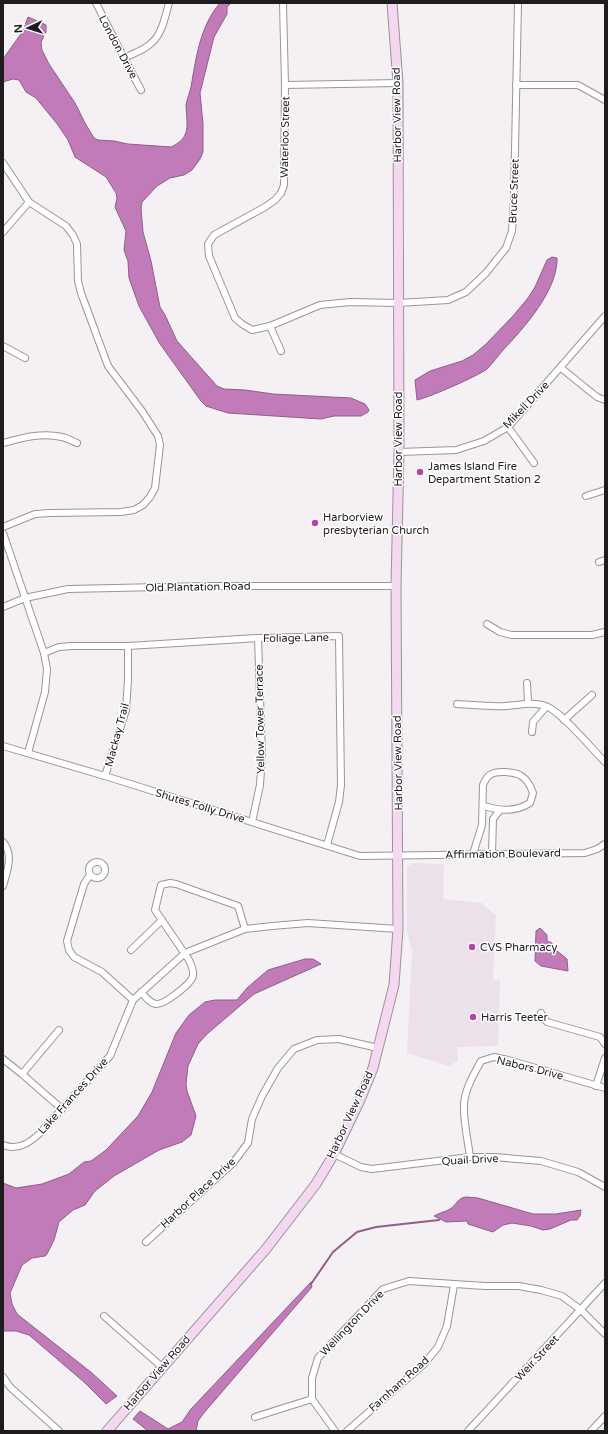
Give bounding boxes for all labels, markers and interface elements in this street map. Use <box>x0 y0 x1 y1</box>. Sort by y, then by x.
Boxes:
north arrow <box>8 8 48 48</box>
street label: London Drive <box>96 13 140 81</box>
text: N <box>12 24 25 34</box>
street label: Harbor View Road <box>390 67 404 163</box>
street label: Waterloo Street <box>278 96 292 178</box>
street label: Bruce Street <box>506 158 522 224</box>
street label: Mikell Drive <box>500 379 552 431</box>
street label: Harbor View Road <box>392 391 405 487</box>
place label: James Island Fire Department Station 2 <box>428 460 541 486</box>
marker: James Island Fire Department Station 2 <box>415 467 425 477</box>
place label: Harborview presbyterian Church <box>323 511 429 537</box>
marker: Harborview presbyterian Church <box>310 518 320 528</box>
street label: Old Plantation Road <box>145 580 251 594</box>
street label: Foliage Lane <box>263 631 329 645</box>
street label: Yellow Tower Terrace <box>253 664 267 774</box>
street label: Mackay Trail <box>102 702 132 768</box>
street label: Harbor View Road <box>391 715 405 811</box>
street label: Shutes Folly Drive <box>154 786 246 826</box>
street label: Affirmation Boulevard <box>445 846 561 862</box>
place label: CVS Pharmacy <box>480 941 557 954</box>
marker: CVS Pharmacy <box>467 942 477 952</box>
place label: Harris Teeter <box>481 1011 549 1024</box>
marker: Harris Teeter <box>468 1012 478 1022</box>
street label: Nabors Drive <box>495 1053 565 1083</box>
street label: Lake Frances Drive <box>35 1055 111 1137</box>
street label: Harbor View Road <box>324 1069 376 1161</box>
street label: Quail Drive <box>441 1152 499 1168</box>
street label: Harbor Place Drive <box>158 1155 238 1231</box>
street label: Wellington Drive <box>317 1287 387 1359</box>
street label: Weir Street <box>512 1332 562 1384</box>
street label: Harbor View Road <box>121 1333 193 1413</box>
street label: Farnham Road <box>366 1354 432 1414</box>

